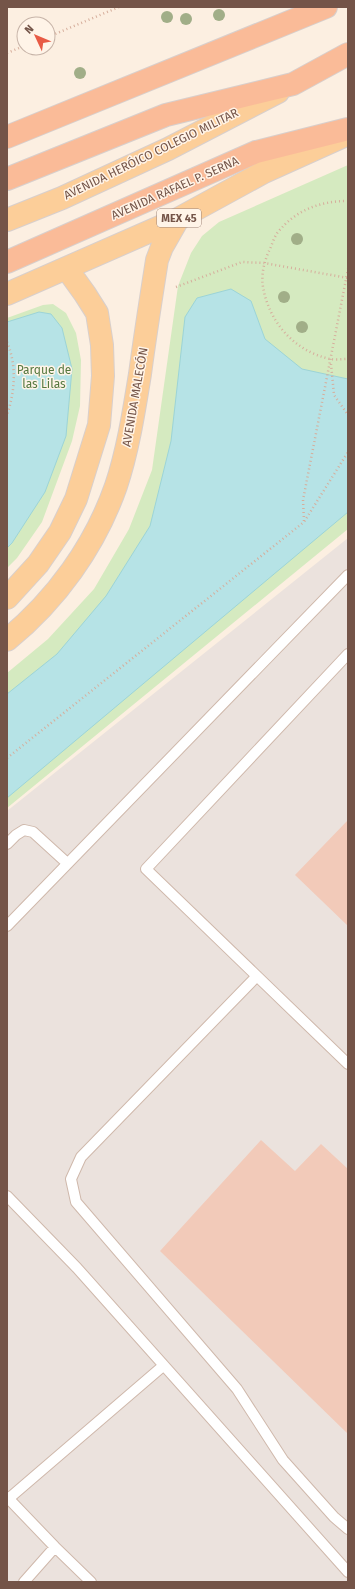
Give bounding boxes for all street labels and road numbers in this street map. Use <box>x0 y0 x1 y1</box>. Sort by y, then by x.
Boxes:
street label: AVENIDA HERÓICO COLEGIO MILITAR <box>61 105 241 202</box>
street label: AVENIDA RAFAEL P. SERNA <box>109 153 241 222</box>
road number: MEX 45 <box>157 209 201 227</box>
street label: AVENIDA MALECÓN <box>118 346 151 448</box>

